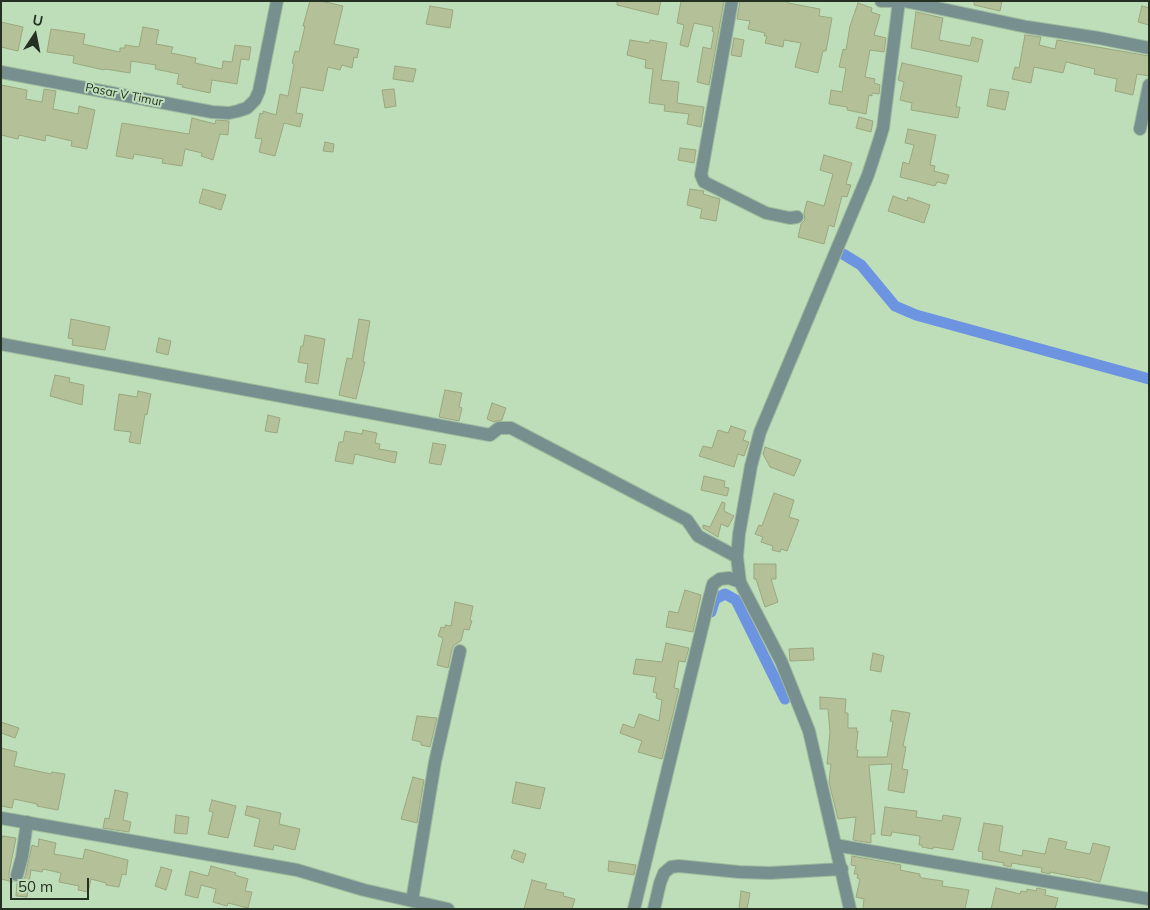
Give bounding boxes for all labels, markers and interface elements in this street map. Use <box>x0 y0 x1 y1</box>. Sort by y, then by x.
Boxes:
north arrow <box>10 10 60 60</box>
text: U <box>31 10 45 30</box>
street label: Pasar V Timur <box>84 80 164 110</box>
scale bar <box>12 868 91 900</box>
text: 50 m <box>18 877 53 896</box>

